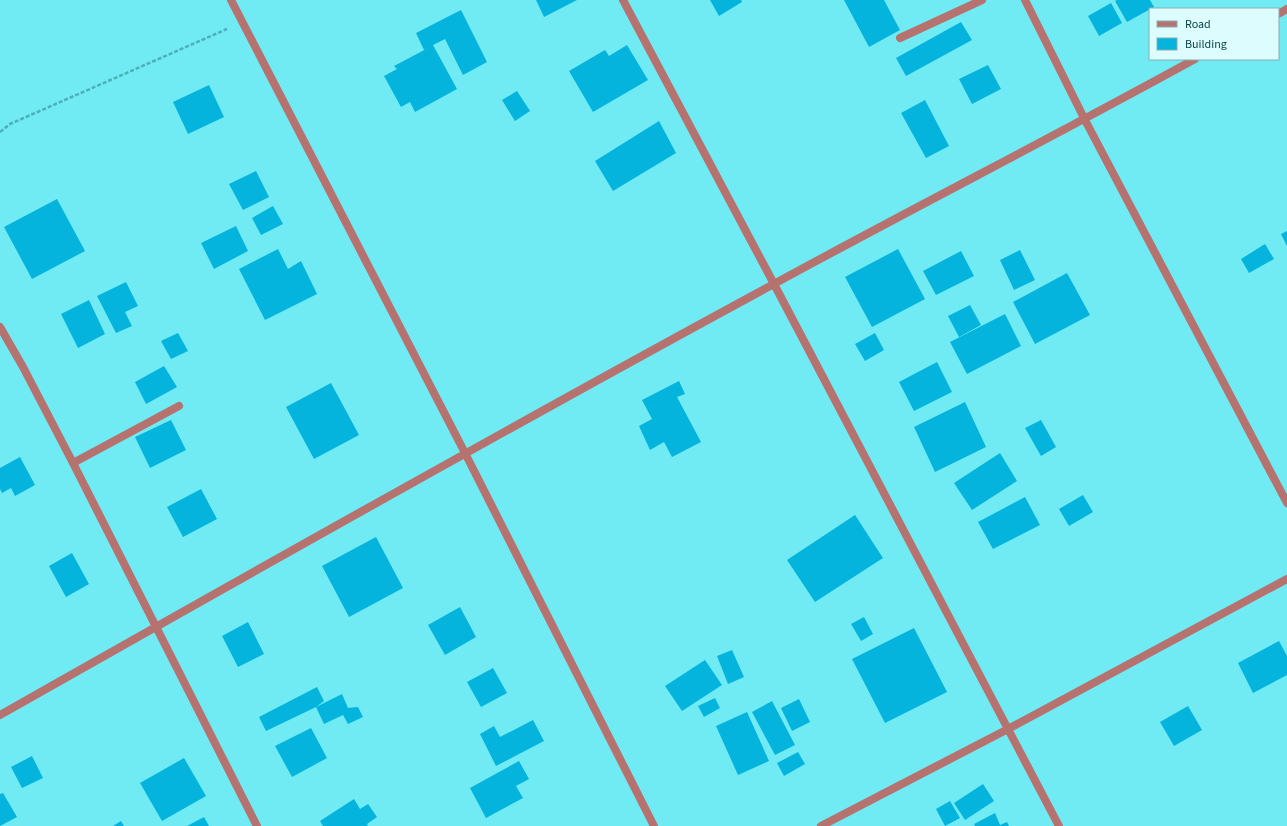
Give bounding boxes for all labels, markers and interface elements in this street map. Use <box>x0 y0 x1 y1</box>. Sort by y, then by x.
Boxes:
legend <box>1149 8 1279 60</box>
text: Road <box>1185 16 1211 33</box>
text: Building <box>1185 36 1227 53</box>

